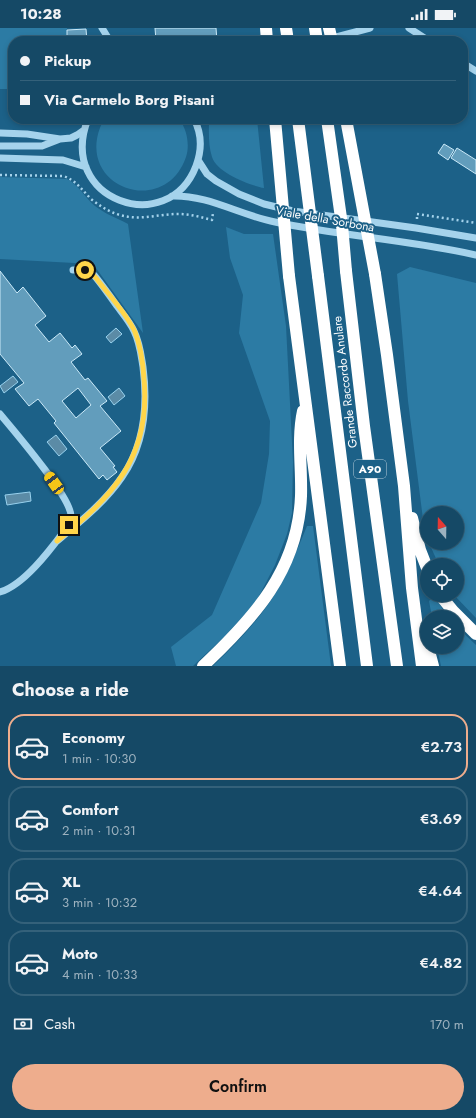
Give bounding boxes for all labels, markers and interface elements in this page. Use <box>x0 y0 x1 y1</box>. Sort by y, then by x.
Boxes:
text: 10:28 <box>20 3 62 25</box>
text: Pickup <box>44 50 91 72</box>
text: Via Carmelo Borg Pisani <box>44 89 214 111</box>
street label: Viale della Sorbona <box>274 201 376 237</box>
route start <box>76 261 94 279</box>
street label: Grande Raccordo Anulare <box>328 315 362 449</box>
road number: A90 <box>354 460 386 478</box>
car <box>42 470 66 496</box>
north arrow <box>420 506 464 550</box>
map controls <box>420 506 464 654</box>
route end <box>60 516 78 534</box>
button: locate <box>420 558 464 602</box>
button: layers <box>420 610 464 654</box>
text: Choose a ride <box>12 677 129 703</box>
text: Economy <box>62 727 125 749</box>
icon: car <box>14 729 50 765</box>
text: €2.73 <box>421 736 462 758</box>
text: 1 min · 10:30 <box>62 749 136 768</box>
text: Comfort <box>62 799 119 821</box>
icon: car <box>14 801 50 837</box>
text: €3.69 <box>420 808 462 830</box>
text: 2 min · 10:31 <box>62 821 136 840</box>
text: XL <box>62 871 80 893</box>
icon: car <box>14 873 50 909</box>
text: €4.64 <box>418 880 462 902</box>
text: 3 min · 10:32 <box>62 893 137 912</box>
text: Moto <box>62 943 98 965</box>
icon: car <box>14 945 50 981</box>
text: €4.82 <box>419 952 462 974</box>
text: 4 min · 10:33 <box>62 965 137 984</box>
icon: cash <box>12 1013 34 1035</box>
text: Cash <box>44 1013 75 1035</box>
text: 170 m <box>429 1015 464 1034</box>
button: Confirm <box>12 1064 464 1110</box>

